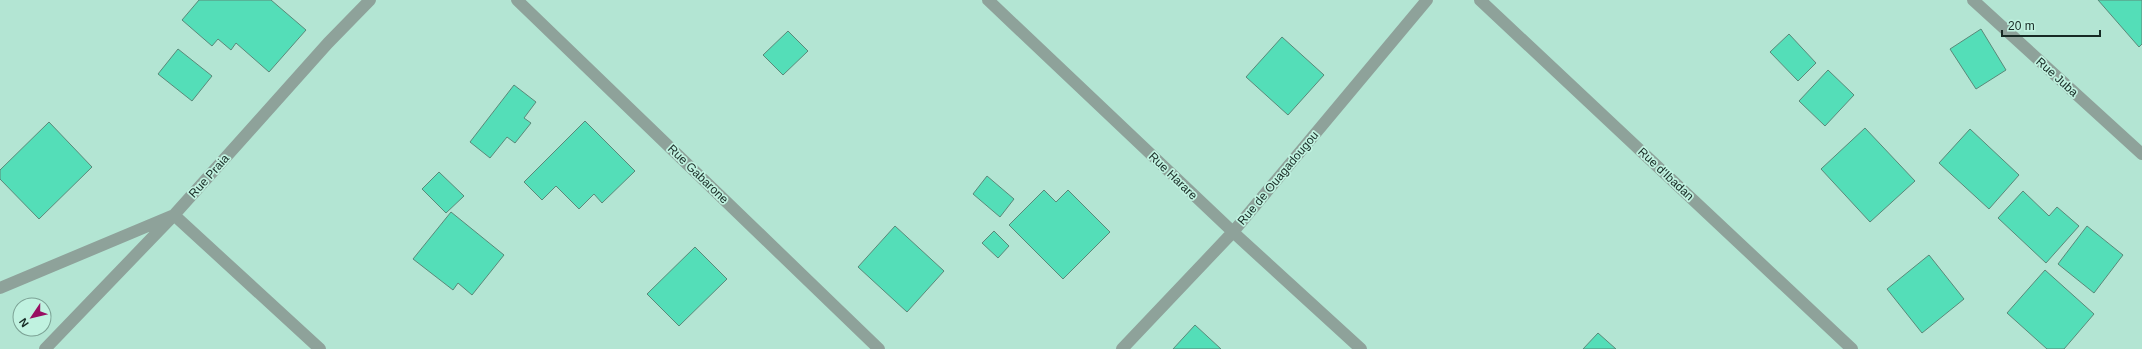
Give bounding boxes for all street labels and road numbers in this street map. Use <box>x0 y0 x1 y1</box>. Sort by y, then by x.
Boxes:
street label: Rue Juba <box>2033 55 2081 100</box>
street label: Rue de Ouagadougou <box>1235 128 1321 228</box>
street label: Rue Gabarone <box>665 142 731 207</box>
street label: Rue d'Ibadan <box>1635 145 1697 203</box>
street label: Rue Harare <box>1146 149 1200 203</box>
street label: Rue Praia <box>186 151 232 201</box>

